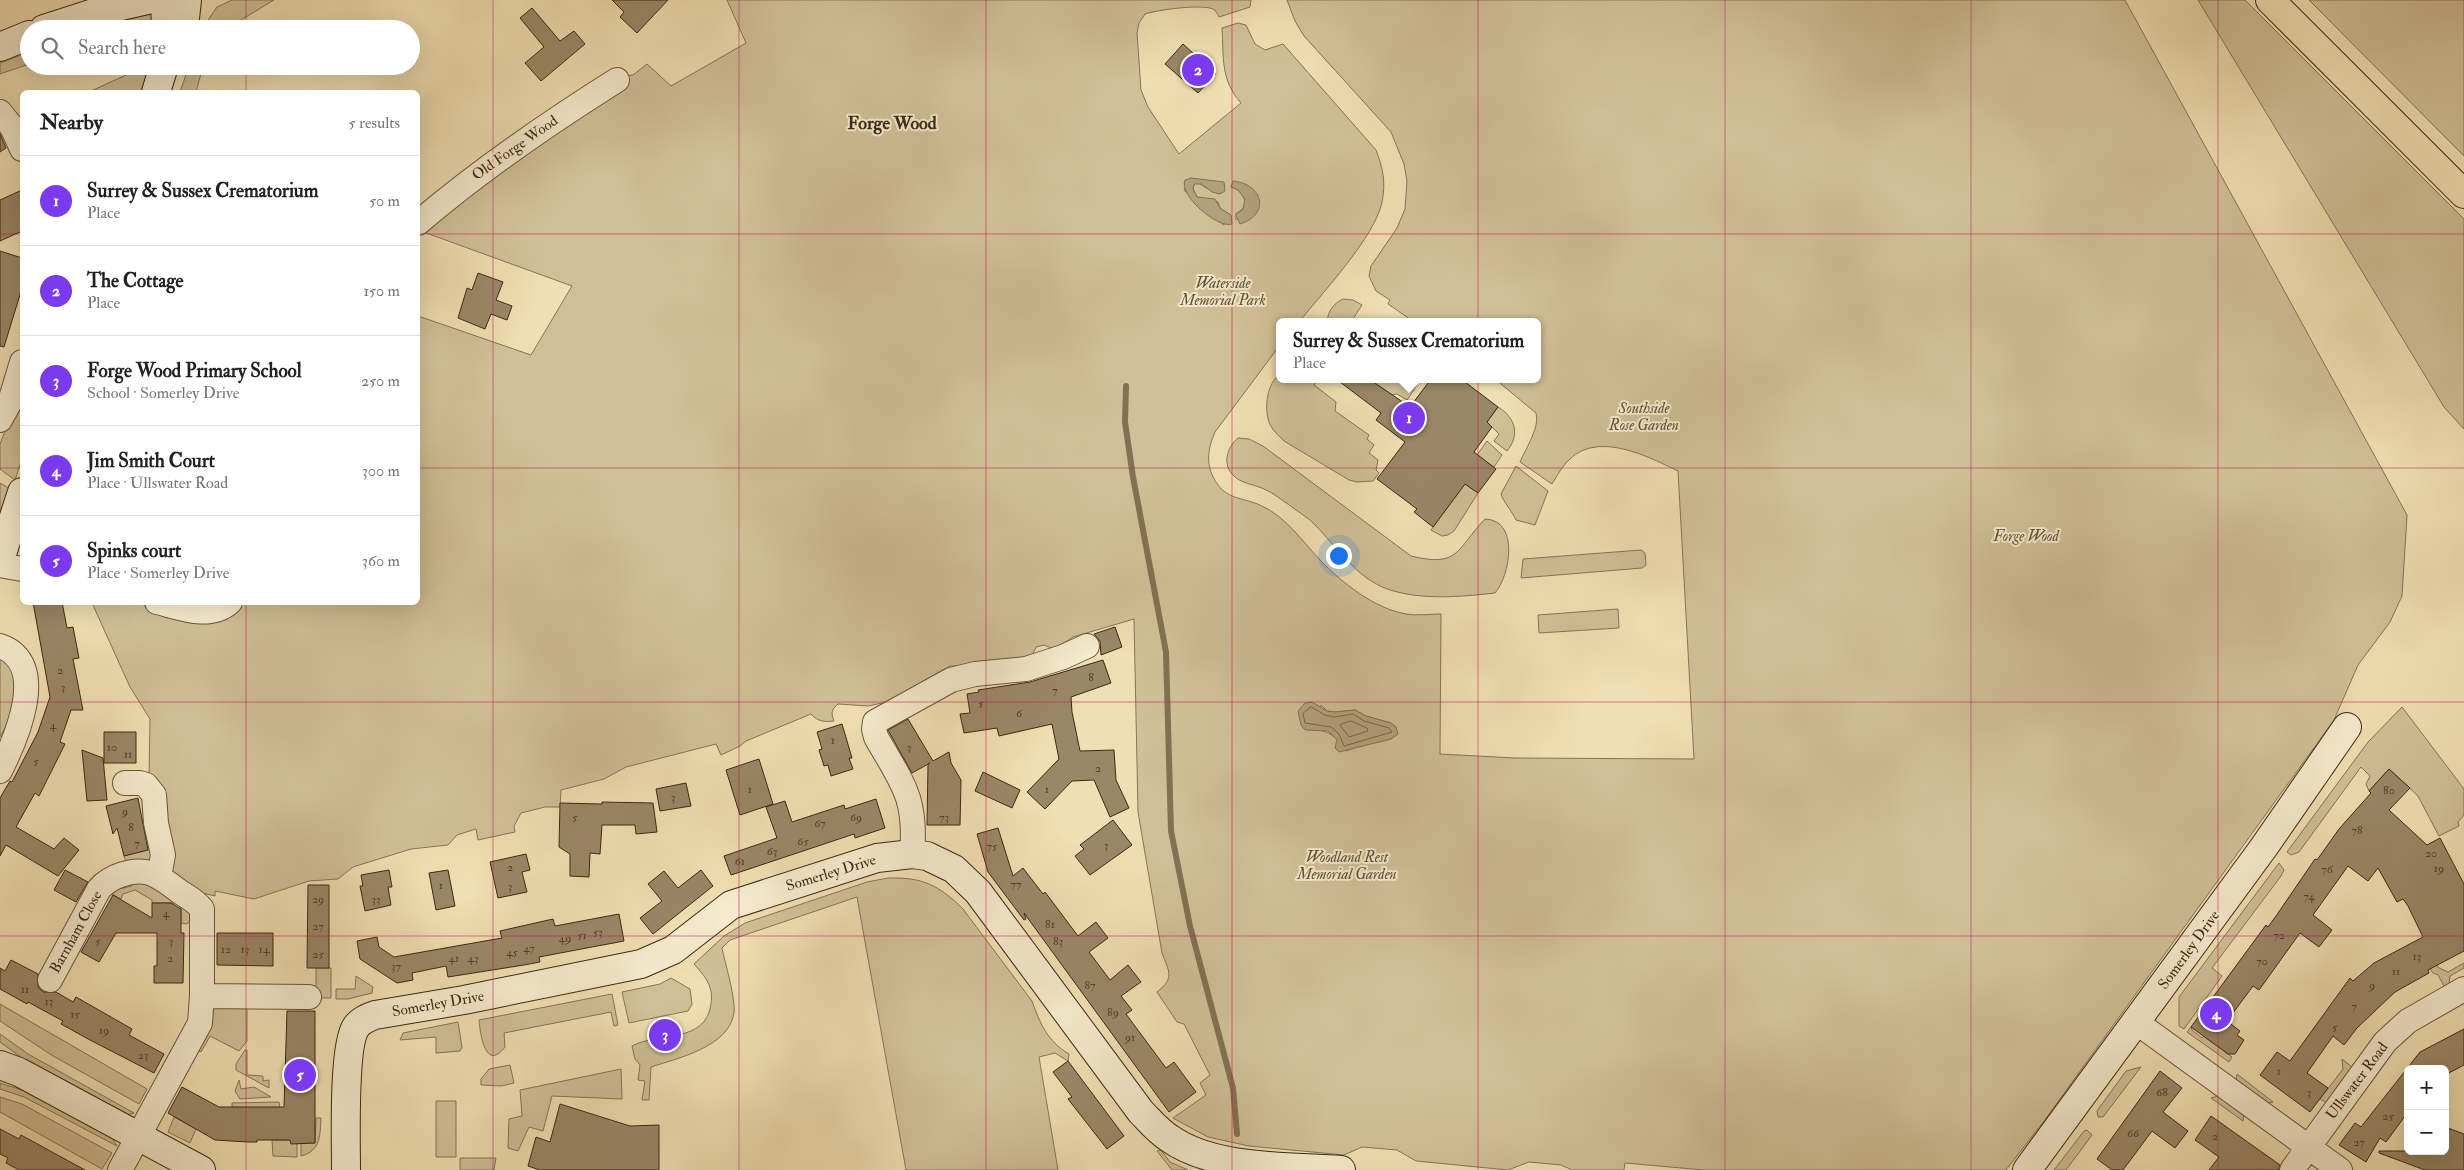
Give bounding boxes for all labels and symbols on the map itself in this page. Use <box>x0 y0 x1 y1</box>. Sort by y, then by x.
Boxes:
pin: 2 <box>1182 51 1214 89</box>
street label: Old Forge Wood <box>468 111 562 185</box>
district label: Forge Wood <box>847 112 937 135</box>
park label: Waterside Memorial Park <box>1179 274 1266 310</box>
pin: 1 <box>1393 399 1425 437</box>
park label: Southside Rose Garden <box>1608 399 1679 435</box>
park label: Forge Wood <box>1992 527 2060 546</box>
your location <box>1326 543 1352 569</box>
house number: 2 <box>57 663 63 678</box>
house number: 8 <box>1088 670 1094 685</box>
house number: 3 <box>61 680 65 695</box>
house number: 7 <box>1052 683 1058 698</box>
house number: 5 <box>978 696 984 711</box>
house number: 6 <box>1016 706 1023 721</box>
house number: 4 <box>50 718 57 733</box>
house number: 1 <box>831 733 835 748</box>
house number: 10 <box>107 740 117 755</box>
house number: 3 <box>907 740 911 755</box>
house number: 11 <box>124 747 132 762</box>
house number: 5 <box>33 754 39 769</box>
house number: 2 <box>1095 761 1101 776</box>
house number: 1 <box>748 782 752 797</box>
house number: 1 <box>1045 782 1049 797</box>
house number: 80 <box>2383 783 2395 798</box>
house number: 3 <box>671 790 675 805</box>
house number: 9 <box>121 804 128 819</box>
house number: 5 <box>572 810 578 825</box>
house number: 69 <box>850 810 862 825</box>
house number: 73 <box>939 810 949 825</box>
house number: 67 <box>814 816 826 831</box>
house number: 8 <box>128 820 134 835</box>
house number: 78 <box>2351 823 2363 838</box>
house number: 65 <box>797 834 809 849</box>
house number: 7 <box>134 836 140 851</box>
house number: 3 <box>1104 838 1108 853</box>
house number: 75 <box>987 839 998 854</box>
house number: 63 <box>767 844 777 859</box>
house number: 20 <box>2425 846 2437 861</box>
park label: Woodland Rest Memorial Garden <box>1296 848 1397 884</box>
street label: Somerley Drive <box>784 850 878 896</box>
house number: 61 <box>735 854 745 869</box>
house number: 2 <box>507 860 513 875</box>
house number: 19 <box>2434 861 2444 876</box>
house number: 76 <box>2321 862 2334 877</box>
house number: 77 <box>1010 877 1022 892</box>
house number: 1 <box>439 878 443 893</box>
house number: 3 <box>508 879 512 894</box>
street label: Barnham Close <box>45 887 107 977</box>
house number: 74 <box>2303 889 2315 904</box>
house number: 29 <box>312 892 324 907</box>
house number: 33 <box>371 892 381 907</box>
house number: 4 <box>163 906 170 921</box>
street label: Somerley Drive <box>2154 907 2224 993</box>
house number: 81 <box>1045 917 1055 932</box>
house number: 27 <box>312 919 324 934</box>
house number: 53 <box>593 925 603 940</box>
house number: 51 <box>577 928 587 943</box>
house number: 72 <box>2273 928 2285 943</box>
house number: 49 <box>559 931 571 946</box>
house number: 5 <box>95 934 101 949</box>
house number: 3 <box>169 934 173 949</box>
house number: 83 <box>1053 934 1063 949</box>
house number: 47 <box>523 941 535 956</box>
house number: 12 <box>221 942 231 957</box>
house number: 13 <box>241 942 249 957</box>
house number: 14 <box>259 942 270 957</box>
house number: 45 <box>506 945 519 960</box>
house number: 25 <box>312 947 324 962</box>
house number: 13 <box>2413 949 2421 964</box>
house number: 2 <box>167 951 173 966</box>
house number: 41 <box>449 951 459 966</box>
house number: 43 <box>467 951 479 966</box>
house number: 70 <box>2256 954 2268 969</box>
house number: 37 <box>391 959 402 974</box>
house number: 11 <box>2392 964 2400 979</box>
house number: 87 <box>1084 978 1096 993</box>
house number: 9 <box>2368 978 2375 993</box>
house number: 11 <box>21 982 29 997</box>
street label: Somerley Drive <box>391 987 485 1021</box>
house number: 13 <box>45 994 53 1009</box>
pin: 4 <box>2200 995 2232 1033</box>
house number: 7 <box>2351 999 2357 1014</box>
house number: 89 <box>1107 1005 1119 1020</box>
house number: 15 <box>70 1007 80 1022</box>
pin: 3 <box>649 1016 681 1054</box>
house number: 5 <box>2332 1020 2338 1035</box>
house number: 19 <box>99 1023 109 1038</box>
house number: 91 <box>1124 1030 1135 1045</box>
street label: Ullswater Road <box>2322 1038 2393 1123</box>
house number: 23 <box>138 1048 148 1063</box>
pin: 5 <box>284 1056 316 1094</box>
house number: 1 <box>2277 1064 2281 1079</box>
house number: 68 <box>2156 1085 2168 1100</box>
house number: 3 <box>2307 1085 2311 1100</box>
house number: 25 <box>2382 1109 2394 1124</box>
house number: 66 <box>2127 1126 2140 1141</box>
house number: 2 <box>2212 1129 2218 1144</box>
house number: 27 <box>2353 1135 2365 1150</box>

